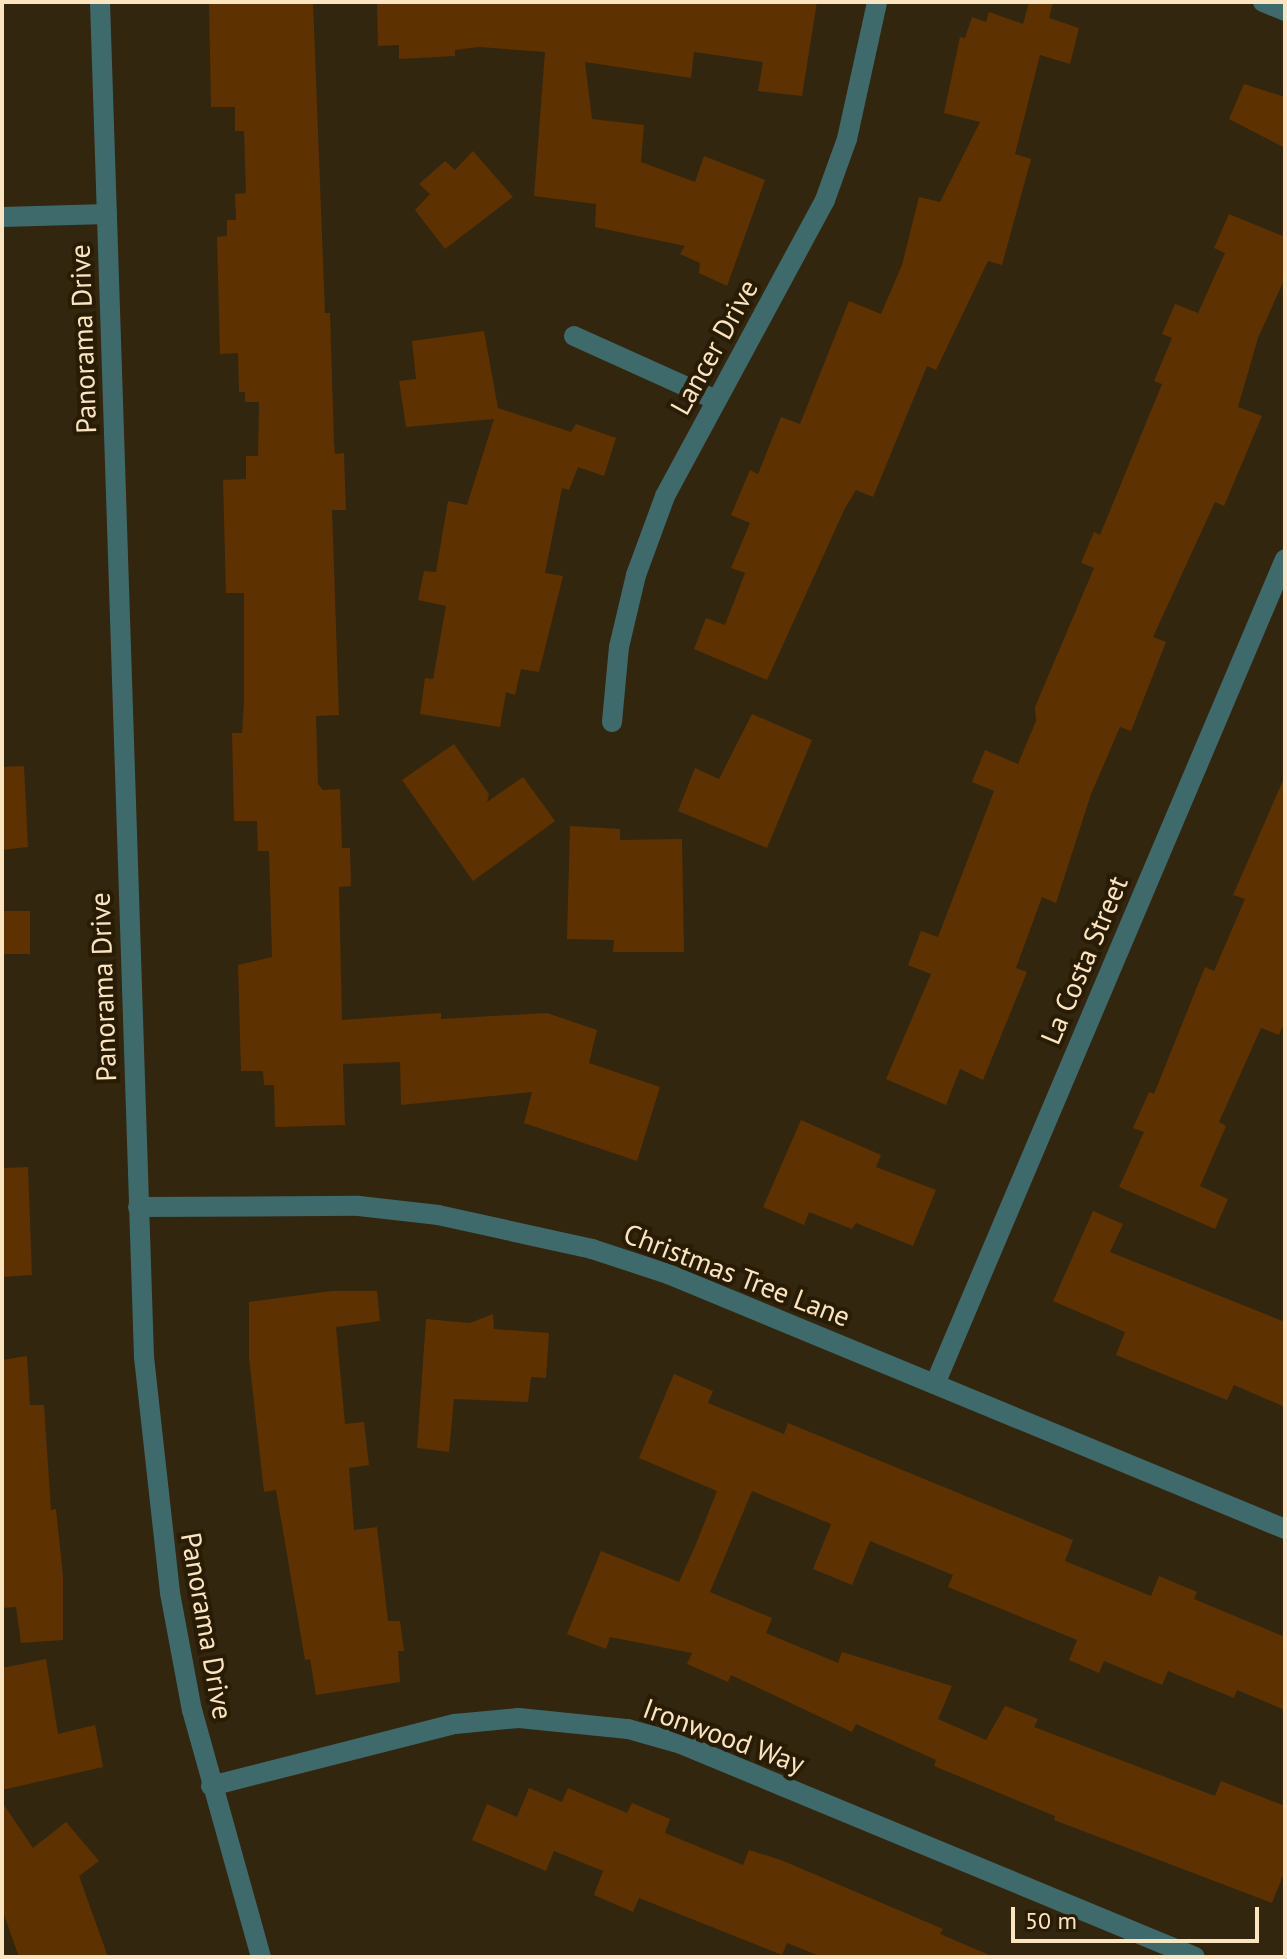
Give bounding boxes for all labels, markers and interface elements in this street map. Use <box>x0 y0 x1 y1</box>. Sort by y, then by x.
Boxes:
street label: Panorama Drive <box>63 244 103 434</box>
street label: Lancer Drive <box>663 274 765 420</box>
street label: La Costa Street <box>1033 871 1135 1049</box>
street label: Panorama Drive <box>83 892 123 1082</box>
street label: Christmas Tree Lane <box>619 1216 855 1334</box>
street label: Panorama Drive <box>174 1530 240 1722</box>
street label: Ironwood Way <box>638 1691 810 1781</box>
scale bar <box>1015 1891 1263 1941</box>
text: 50 m <box>1025 1905 1077 1936</box>

